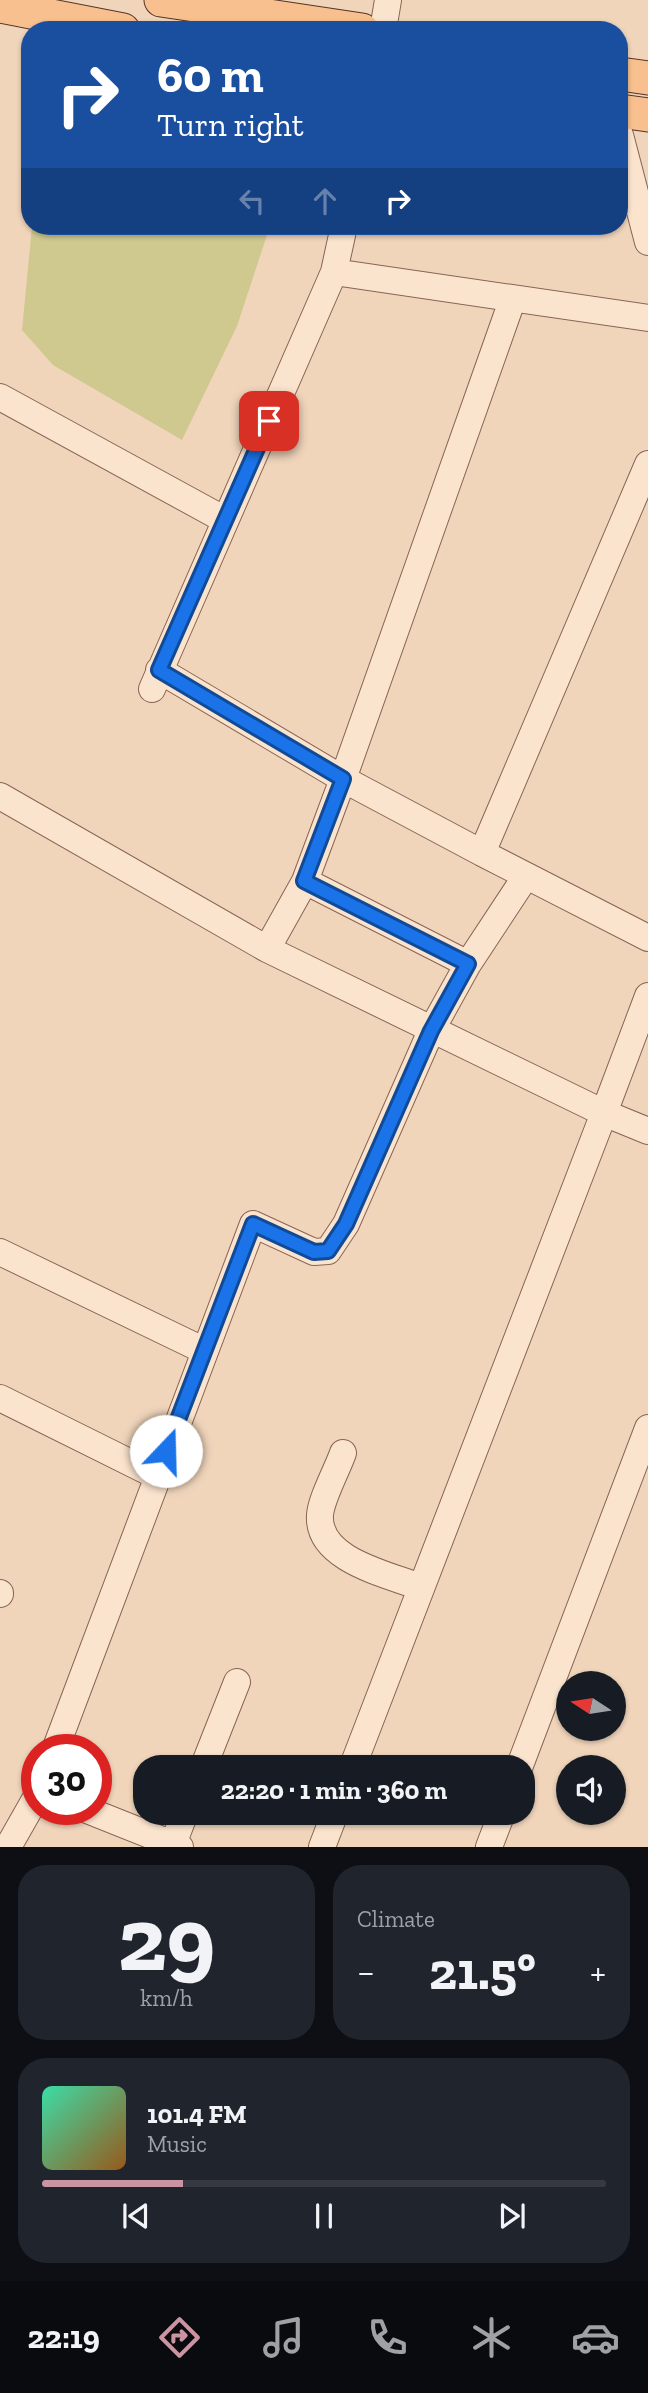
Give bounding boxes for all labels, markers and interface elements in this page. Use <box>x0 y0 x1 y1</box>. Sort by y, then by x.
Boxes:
text: 60 m <box>157 46 264 105</box>
icon: right <box>42 49 133 140</box>
text: Turn right <box>157 106 304 144</box>
icon: left <box>233 182 271 220</box>
icon: ahead <box>306 182 344 220</box>
icon: right <box>379 182 417 220</box>
pin <box>239 391 299 451</box>
icon: arrive <box>250 402 288 440</box>
position arrow <box>129 1414 203 1488</box>
north arrow <box>556 1671 626 1741</box>
map controls <box>556 1671 626 1825</box>
speed limit sign: 30 <box>21 1734 112 1825</box>
button: sound <box>556 1755 626 1825</box>
text: 22:20 · 1 min · 360 m <box>221 1774 447 1806</box>
text: 29 <box>118 1884 215 1993</box>
text: Climate <box>357 1905 435 1933</box>
text: 21.5° <box>429 1940 536 2002</box>
text: − <box>357 1949 375 1995</box>
text: + <box>590 1949 606 1995</box>
text: km/h <box>140 1984 193 2012</box>
text: 101.4 FM <box>147 2098 247 2130</box>
text: Music <box>147 2130 207 2158</box>
icon: previous <box>117 2197 155 2235</box>
icon: pause <box>305 2197 343 2235</box>
icon: next <box>493 2197 531 2235</box>
icon: directions <box>155 2313 204 2362</box>
icon: music <box>259 2313 308 2362</box>
icon: phone <box>363 2313 412 2362</box>
icon: climate <box>467 2313 516 2362</box>
icon: car <box>571 2313 620 2362</box>
text: 22:19 <box>28 2318 100 2356</box>

